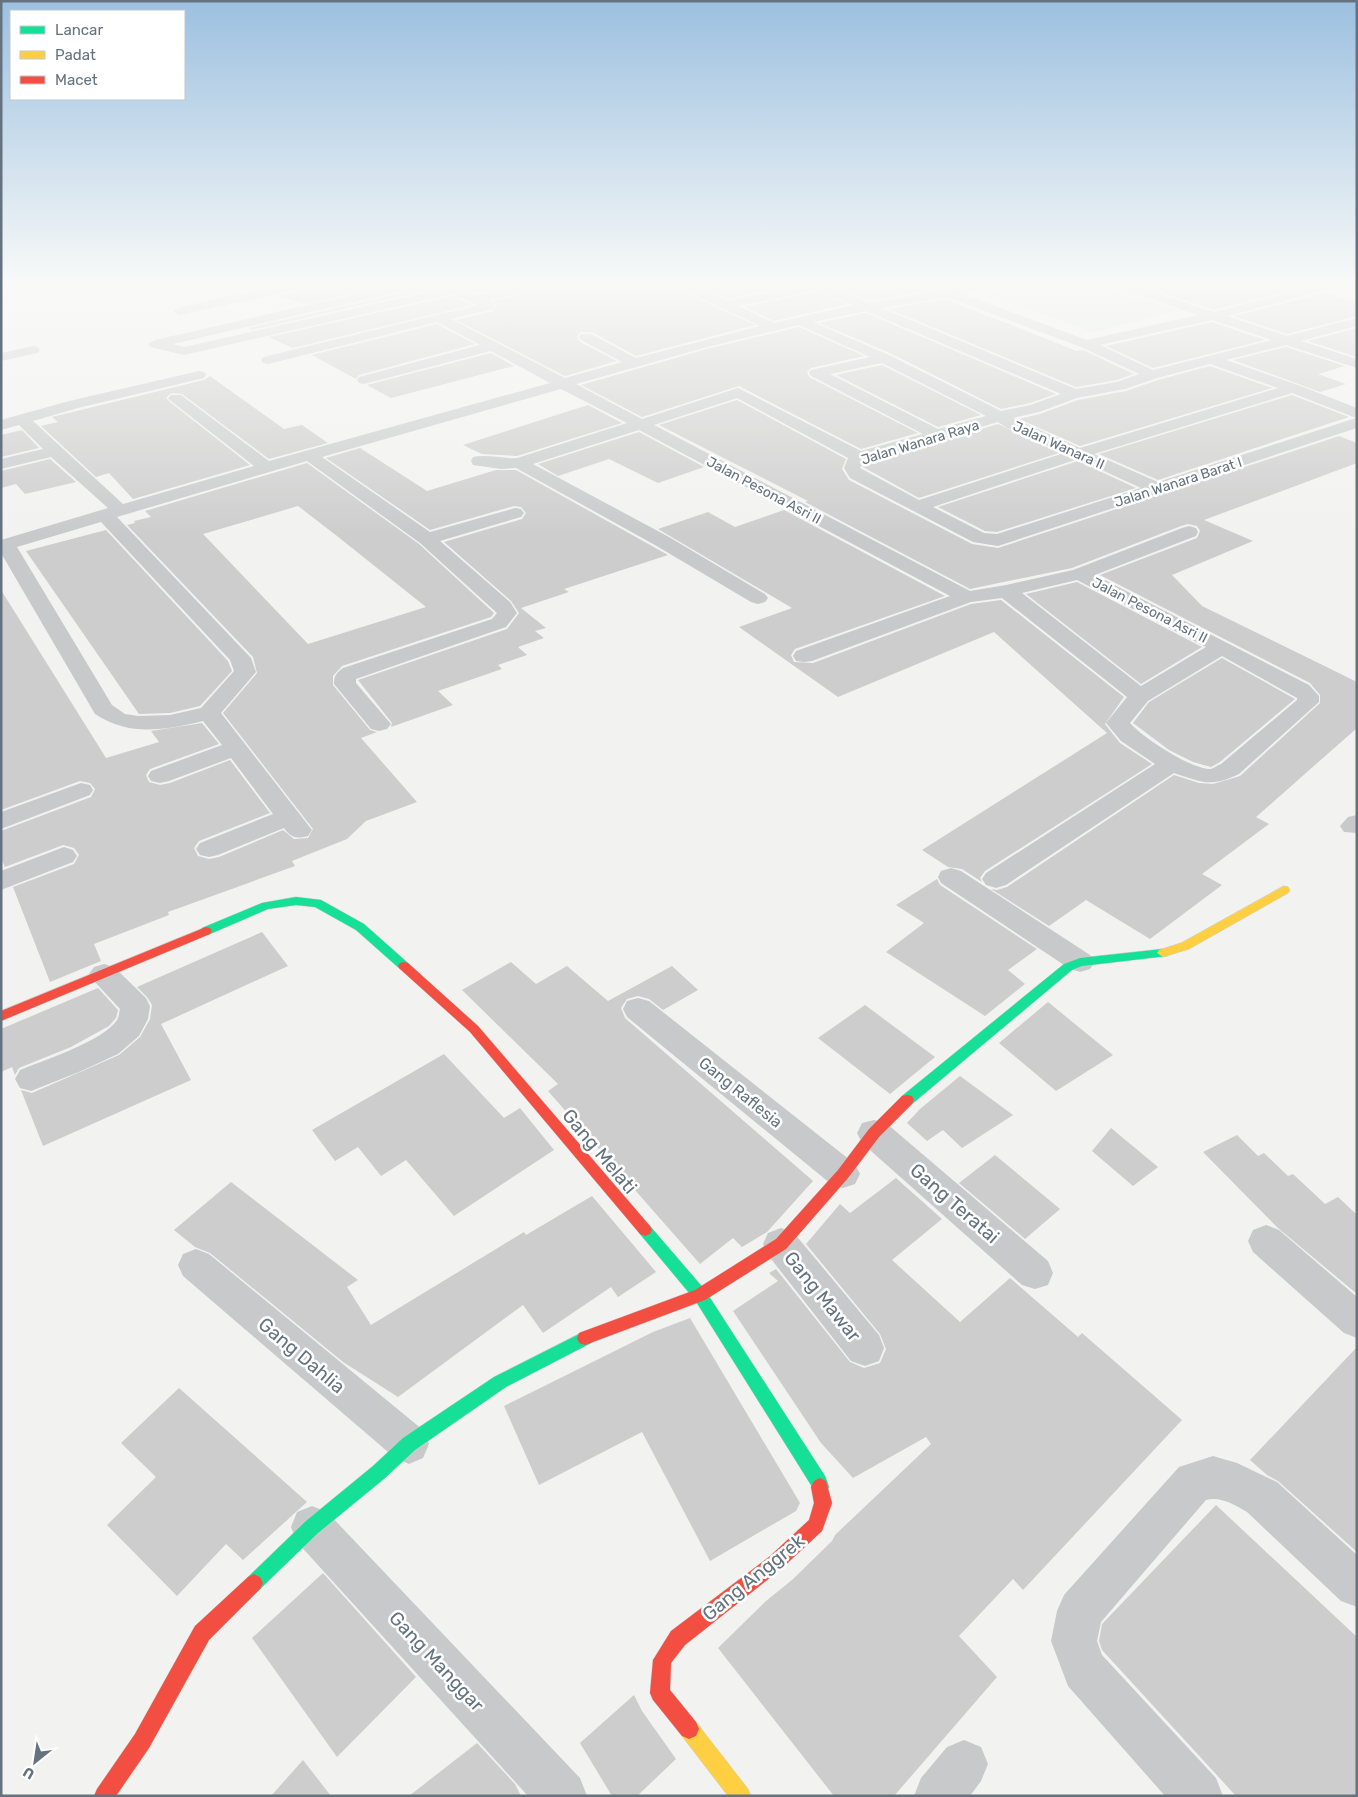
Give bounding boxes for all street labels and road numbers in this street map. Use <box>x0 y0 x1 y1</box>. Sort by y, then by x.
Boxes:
street label: Jalan Wanara Raya <box>859 416 981 469</box>
street label: Jalan Wanara II <box>1010 418 1107 473</box>
street label: Jalan Pesona Asri II <box>704 453 824 528</box>
street label: Jalan Wanara Barat I <box>1112 454 1244 511</box>
street label: Jalan Pesona Asri II <box>1089 574 1210 647</box>
street label: Gang Raflesia <box>695 1053 786 1132</box>
street label: Gang Melati <box>557 1104 642 1198</box>
street label: Gang Teratai <box>906 1159 1004 1248</box>
street label: Gang Mawar <box>779 1247 866 1347</box>
street label: Gang Dahlia <box>254 1313 350 1398</box>
street label: Gang Anggrek <box>698 1529 809 1626</box>
street label: Gang Manggar <box>384 1607 489 1717</box>

